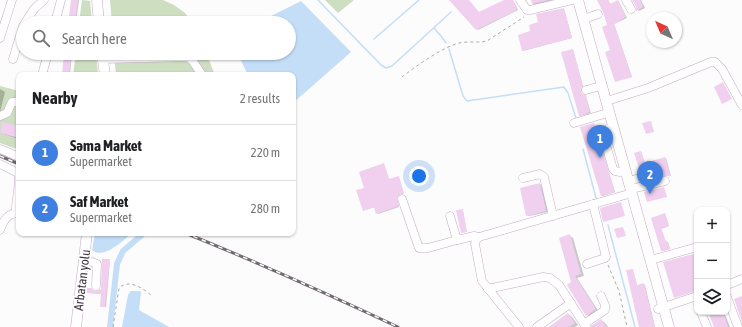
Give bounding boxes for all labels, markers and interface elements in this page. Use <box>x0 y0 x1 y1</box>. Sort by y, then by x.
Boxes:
north arrow <box>646 12 682 48</box>
search box <box>16 16 296 60</box>
icon: search <box>30 27 52 49</box>
text: Search here <box>62 30 127 47</box>
text: Nearby <box>32 88 78 108</box>
text: 2 results <box>240 91 280 106</box>
pin: 1 <box>587 125 613 158</box>
text: Səma Market <box>70 137 142 154</box>
text: 1 <box>42 145 48 160</box>
text: 220 m <box>251 145 280 160</box>
text: Supermarket <box>70 154 132 169</box>
pin: 2 <box>637 161 663 194</box>
your location <box>409 166 429 186</box>
text: Saf Market <box>70 193 128 210</box>
text: 2 <box>42 201 48 216</box>
text: 280 m <box>251 201 280 216</box>
map controls <box>694 207 730 315</box>
button: + <box>694 207 730 243</box>
text: Supermarket <box>70 210 132 225</box>
button: − <box>694 243 730 279</box>
street label: Arbatan yolu <box>71 249 93 311</box>
button: layers <box>694 279 730 315</box>

